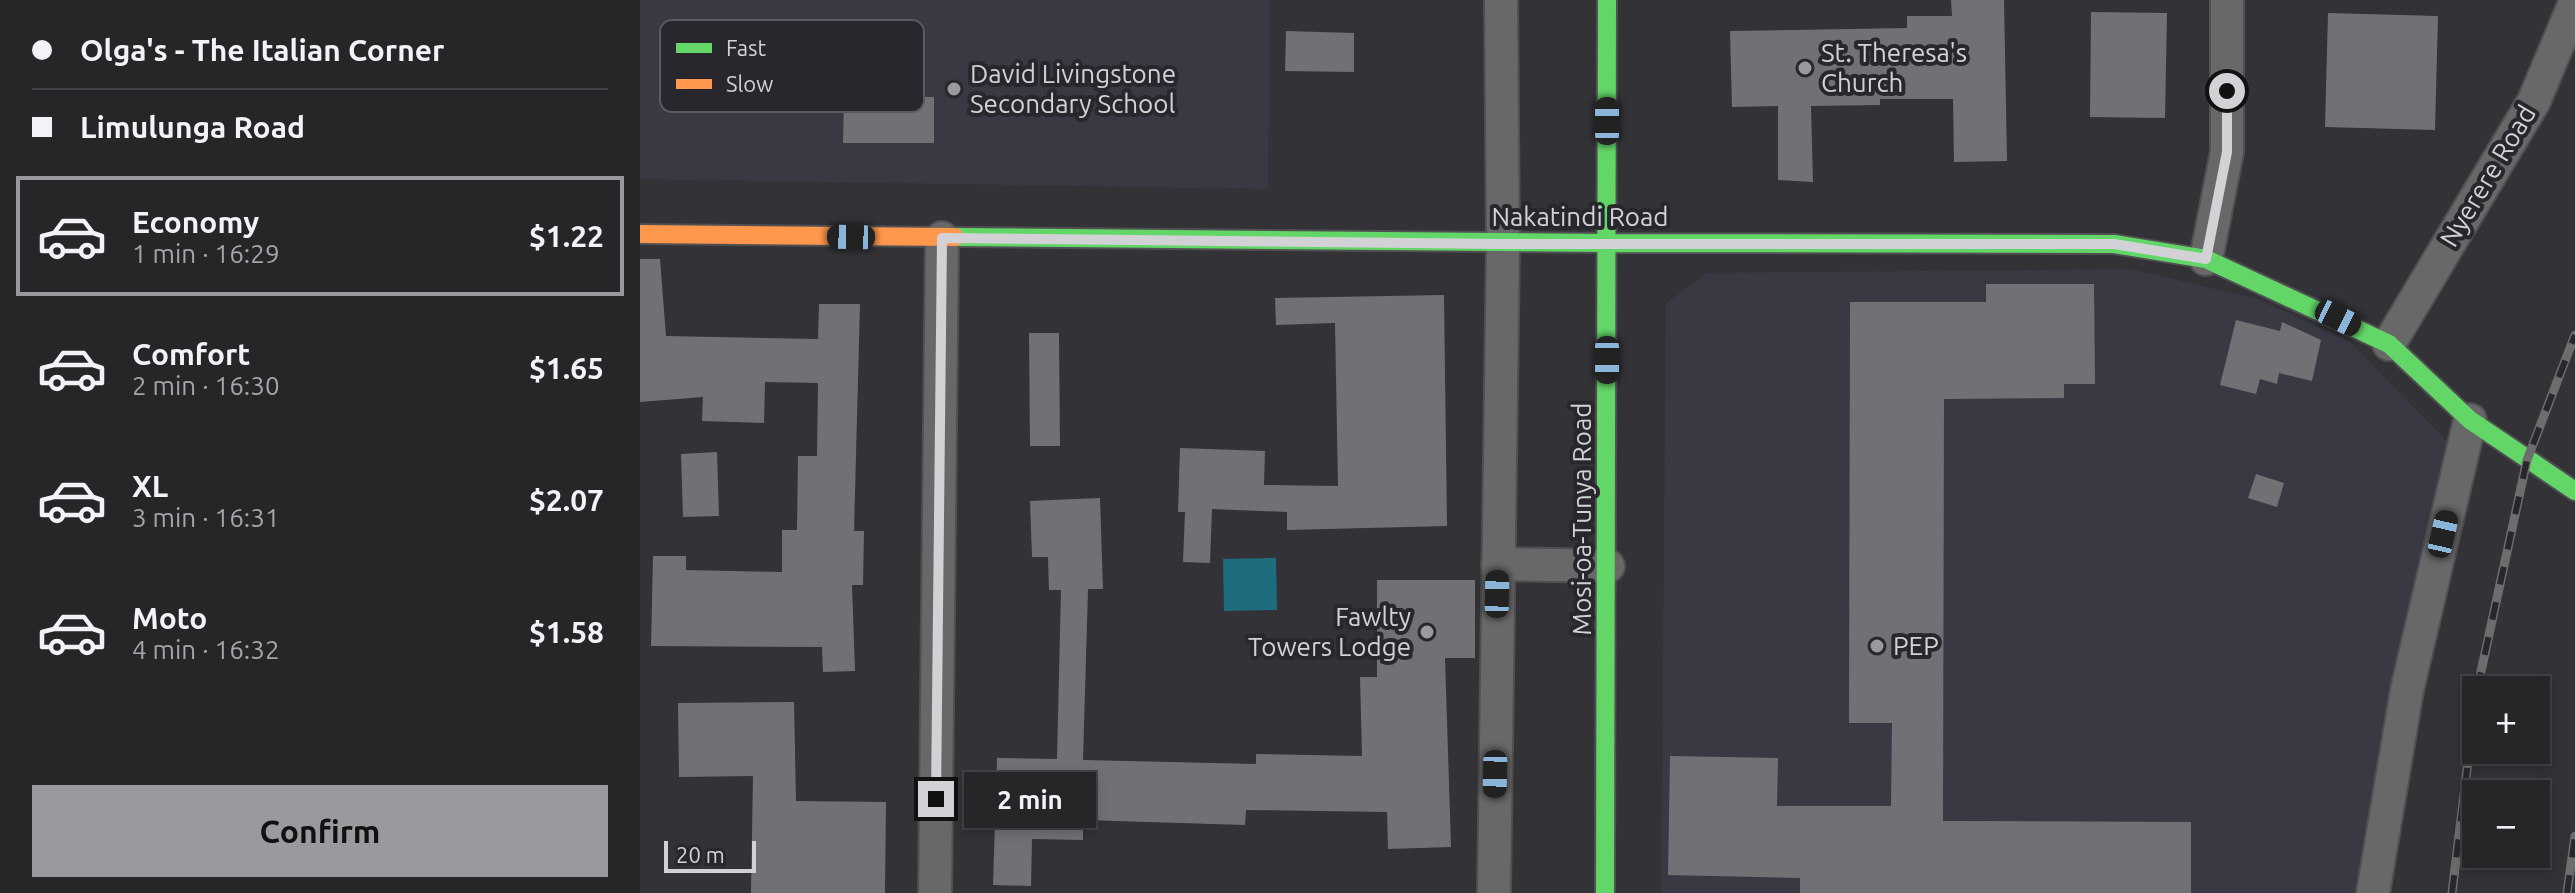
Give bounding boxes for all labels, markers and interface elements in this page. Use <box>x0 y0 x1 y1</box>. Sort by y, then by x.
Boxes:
legend <box>660 20 924 112</box>
text: Olga's - The Italian Corner <box>80 33 444 67</box>
text: Fast <box>726 35 767 60</box>
place label: St. Theresa's Church <box>1821 38 1967 97</box>
place label: David Livingstone Secondary School <box>970 59 1176 118</box>
marker: St. Theresa's Church <box>1796 59 1814 77</box>
text: Slow <box>726 71 773 96</box>
route start <box>2209 73 2245 109</box>
marker: David Livingstone Secondary School <box>945 80 963 98</box>
car <box>1595 97 1619 145</box>
street label: Nyerere Road <box>2434 100 2541 252</box>
text: Limulunga Road <box>80 110 305 144</box>
icon: car <box>36 200 108 272</box>
street label: Nakatindi Road <box>1491 202 1669 231</box>
text: Economy <box>132 205 259 239</box>
text: $1.22 <box>529 219 604 253</box>
car <box>827 225 875 249</box>
text: 1 min · 16:29 <box>132 239 280 268</box>
car <box>2311 297 2365 339</box>
icon: car <box>36 332 108 404</box>
car <box>1595 336 1619 384</box>
text: Comfort <box>132 337 250 371</box>
text: $1.65 <box>529 351 604 385</box>
text: 2 min · 16:30 <box>132 371 280 400</box>
street label: Mosi-oa-Tunya Road <box>1567 403 1596 635</box>
icon: car <box>36 464 108 536</box>
text: XL <box>132 469 168 503</box>
text: $2.07 <box>529 483 604 517</box>
text: 3 min · 16:31 <box>132 503 280 532</box>
car <box>2426 508 2460 560</box>
car <box>1485 570 1509 618</box>
icon: car <box>36 596 108 668</box>
text: Moto <box>132 601 207 635</box>
place label: Fawlty Towers Lodge <box>1248 602 1411 661</box>
text: $1.58 <box>529 615 604 649</box>
marker: Fawlty Towers Lodge <box>1418 623 1436 641</box>
place label: PEP <box>1893 631 1939 660</box>
text: 4 min · 16:32 <box>132 635 280 664</box>
marker: PEP <box>1868 637 1886 655</box>
map controls <box>2462 676 2550 868</box>
button: + <box>2462 676 2550 764</box>
car <box>1483 750 1507 798</box>
callout: 2 min <box>964 771 1096 827</box>
button: − <box>2462 780 2550 868</box>
route end <box>918 781 954 817</box>
button: Confirm <box>32 785 608 877</box>
text: 2 min <box>997 785 1063 814</box>
scale bar <box>664 837 756 873</box>
text: 20 m <box>676 842 725 867</box>

